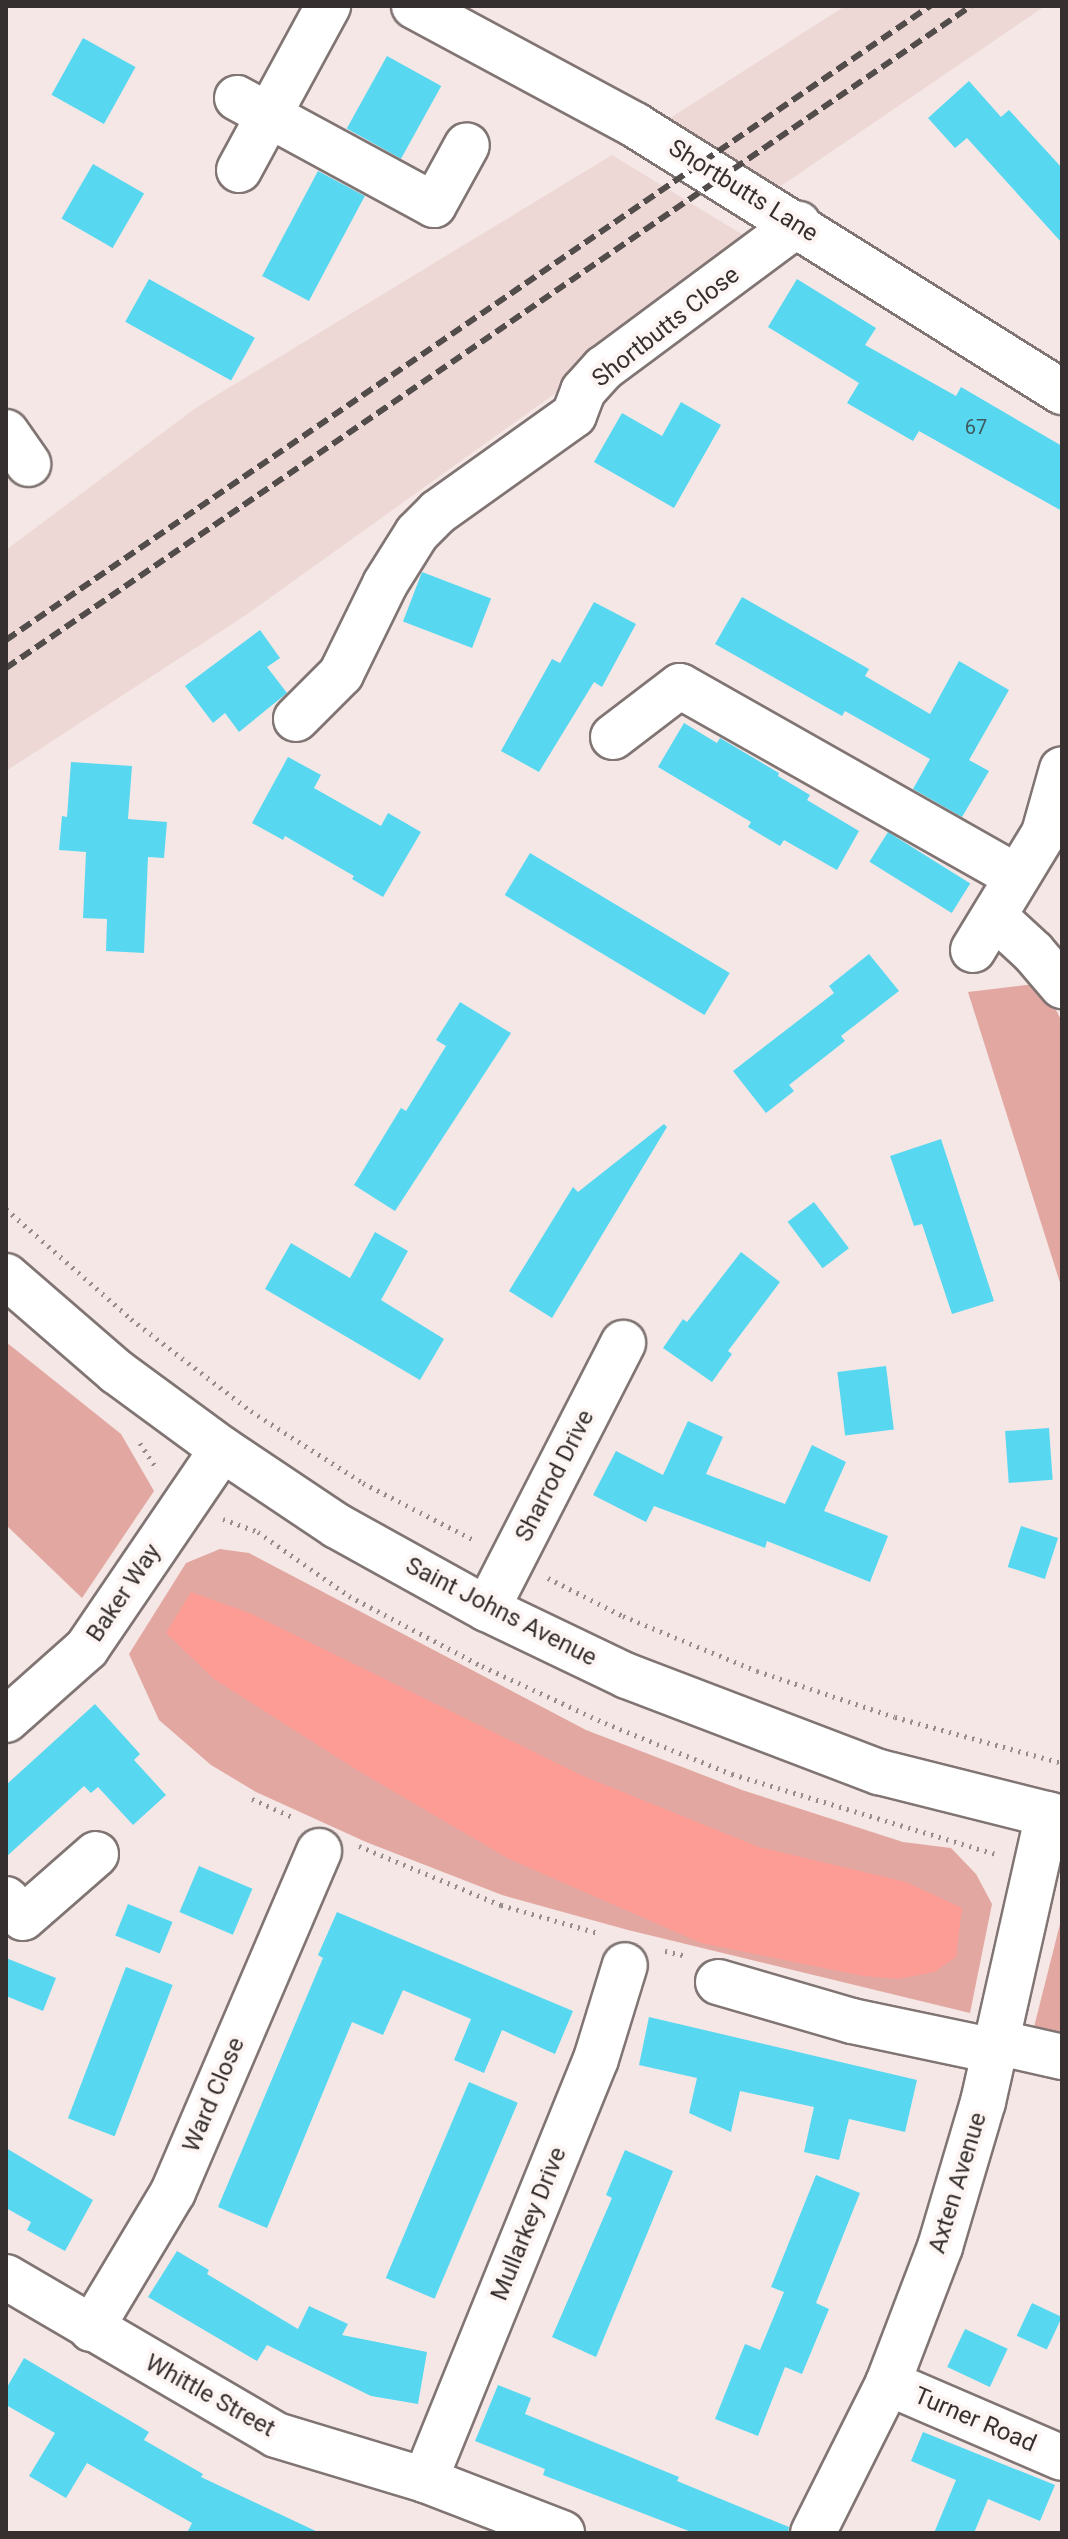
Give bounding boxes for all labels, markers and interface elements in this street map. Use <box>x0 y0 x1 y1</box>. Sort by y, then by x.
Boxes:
street label: Shortbutts Lane <box>663 134 823 248</box>
street label: Shortbutts Close <box>587 261 745 393</box>
house number: 67 <box>965 415 987 439</box>
street label: Sharrod Drive <box>510 1405 600 1547</box>
street label: Baker Way <box>81 1539 167 1647</box>
street label: Saint Johns Avenue <box>401 1551 601 1673</box>
street label: Ward Close <box>177 2033 251 2157</box>
street label: Axten Avenue <box>923 2109 993 2257</box>
street label: Mullarkey Drive <box>485 2143 573 2305</box>
street label: Whittle Street <box>140 2349 280 2443</box>
street label: Turner Road <box>910 2381 1040 2459</box>

